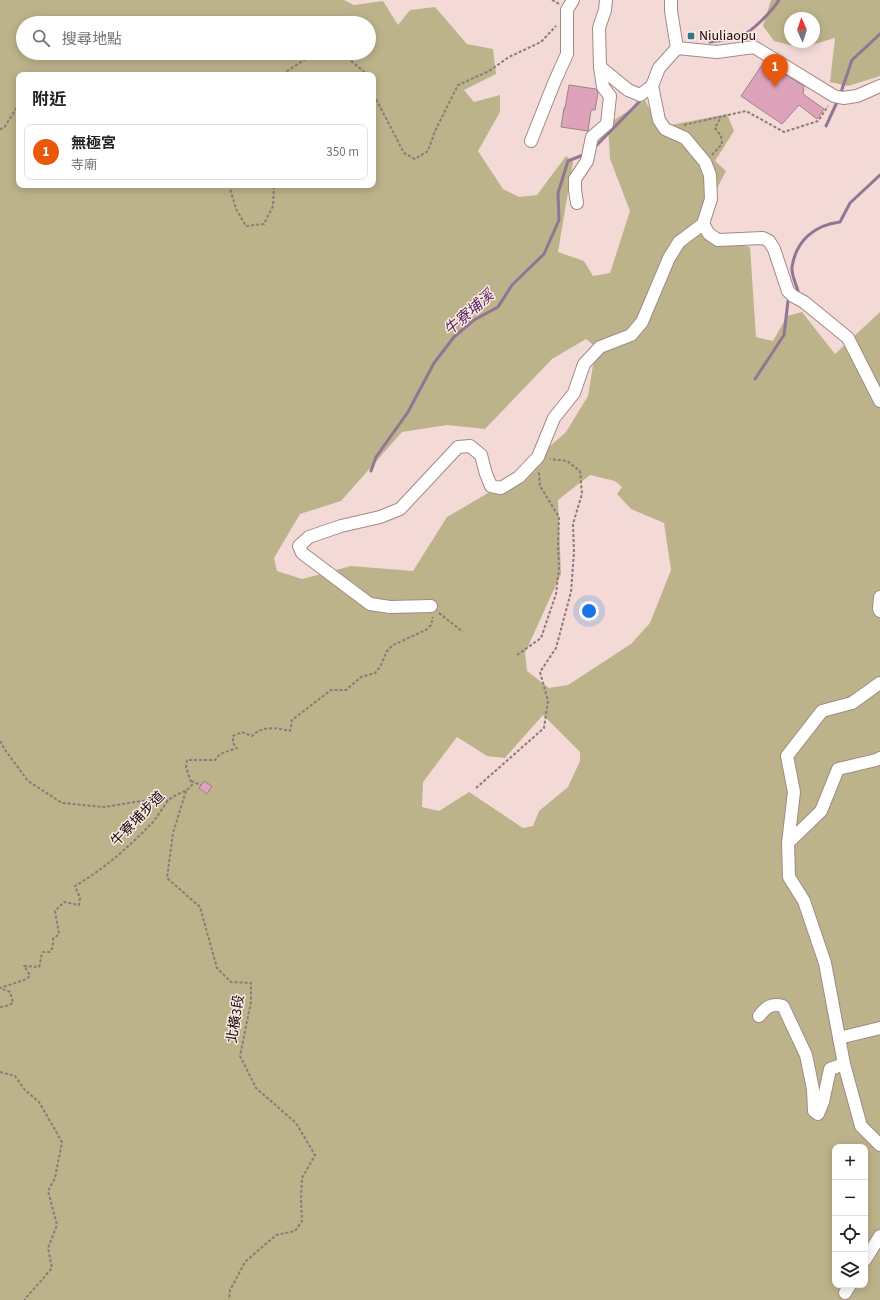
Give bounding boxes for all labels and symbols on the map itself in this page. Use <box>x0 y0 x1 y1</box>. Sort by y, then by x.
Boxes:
north arrow <box>784 12 820 48</box>
place label: Niuliaopu <box>699 26 756 46</box>
marker: Niuliaopu <box>686 31 696 41</box>
pin: 1 <box>762 54 788 87</box>
water label: 牛寮埔溪 <box>439 284 500 341</box>
your location <box>579 601 599 621</box>
street label: 牛寮埔步道 <box>106 787 170 851</box>
street label: 北橫3段 <box>222 993 250 1045</box>

